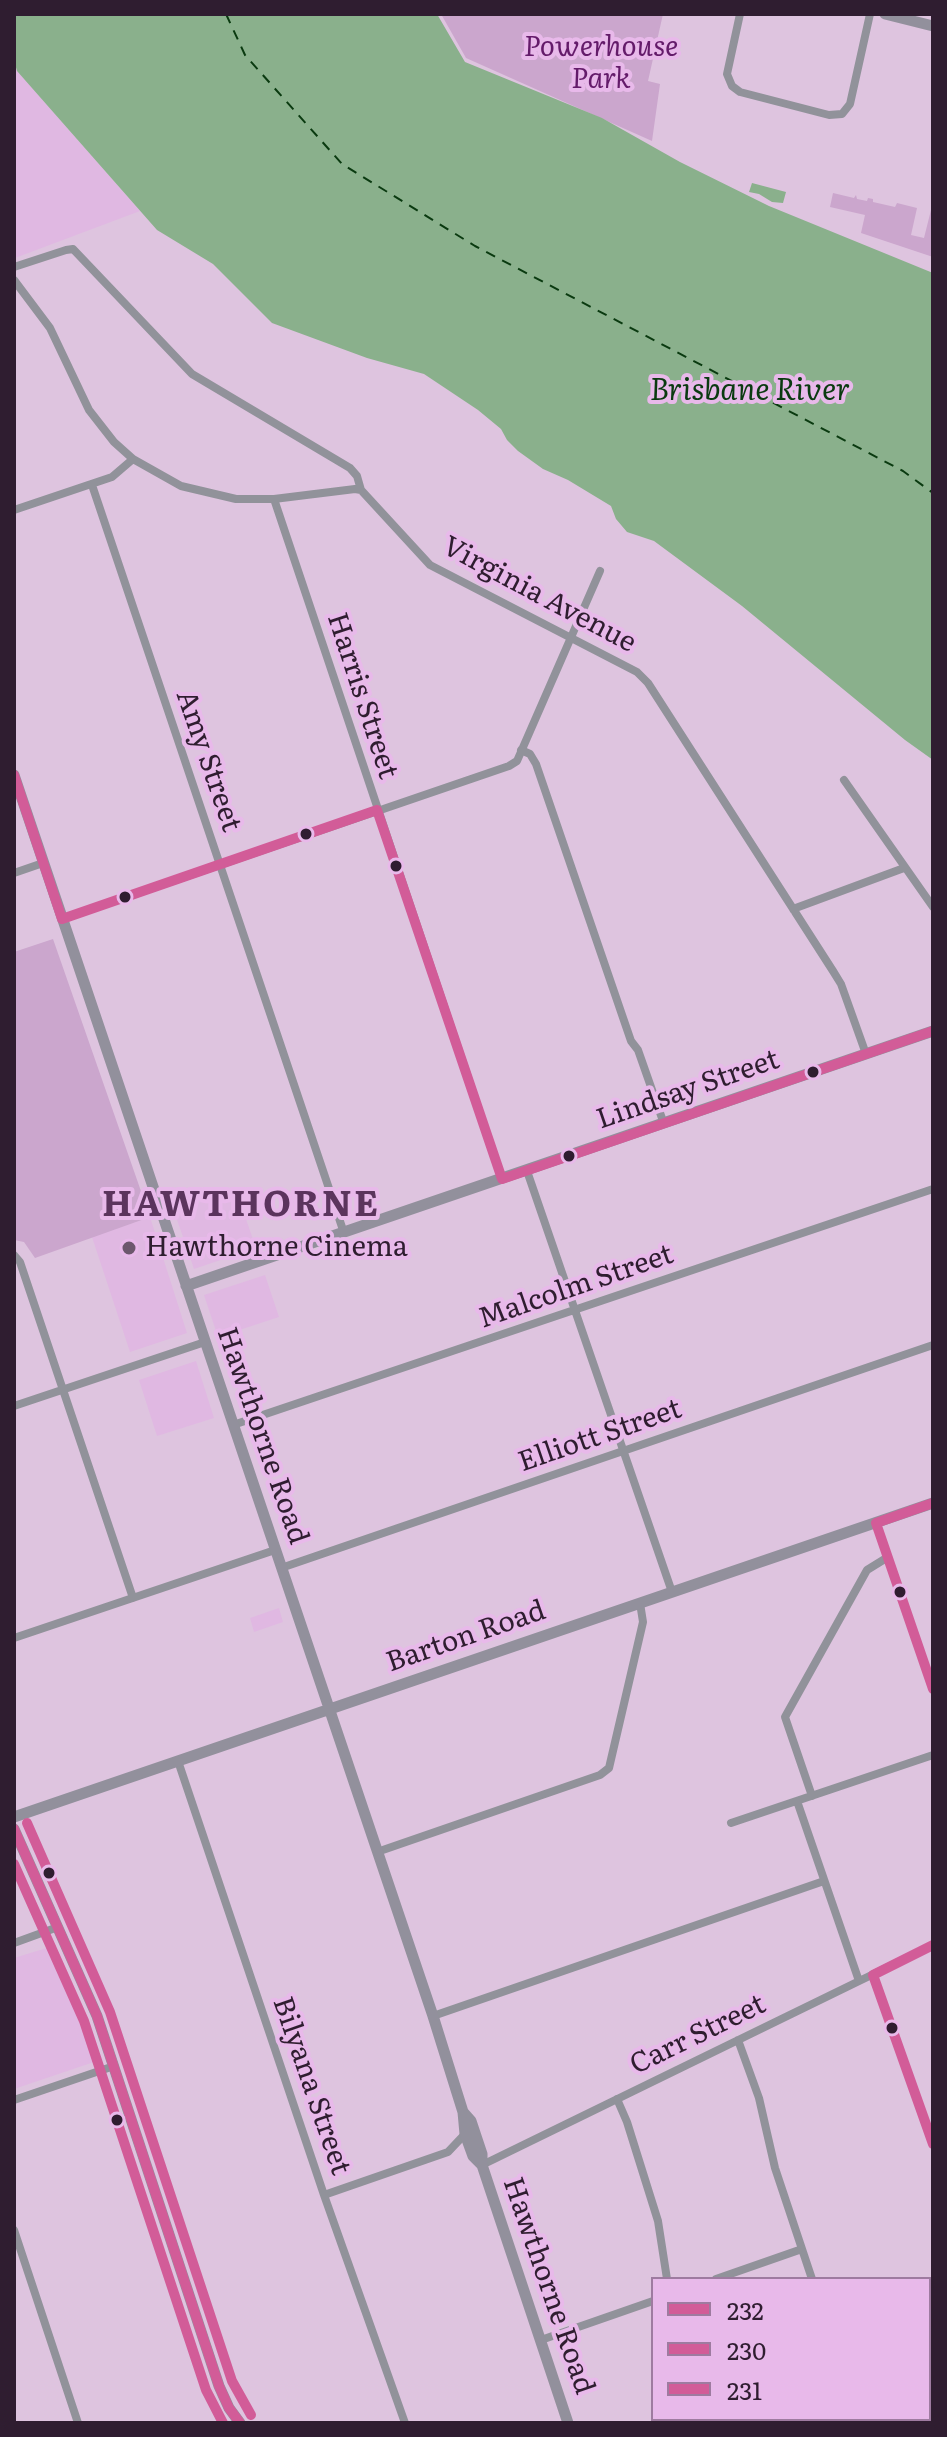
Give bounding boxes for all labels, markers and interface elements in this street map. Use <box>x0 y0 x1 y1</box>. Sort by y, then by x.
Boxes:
park label: Powerhouse Park <box>524 31 678 97</box>
water label: Brisbane River <box>650 373 850 409</box>
street label: Virginia Avenue <box>436 530 642 660</box>
street label: Harris Street <box>319 609 405 783</box>
street label: Amy Street <box>168 686 248 836</box>
unlabelled marker <box>298 826 314 842</box>
unlabelled marker <box>388 858 404 874</box>
unlabelled marker <box>117 889 133 905</box>
street label: Lindsay Street <box>592 1043 784 1137</box>
unlabelled marker <box>805 1064 821 1080</box>
unlabelled marker <box>561 1148 577 1164</box>
district label: HAWTHORNE <box>102 1183 380 1227</box>
place label: Hawthorne Cinema <box>145 1231 408 1265</box>
street label: Malcolm Street <box>474 1238 678 1336</box>
marker: Hawthorne Cinema <box>120 1239 138 1257</box>
street label: Hawthorne Road <box>209 1323 315 1549</box>
street label: Elliott Street <box>514 1392 686 1480</box>
unlabelled marker <box>892 1584 908 1600</box>
street label: Barton Road <box>382 1594 550 1680</box>
unlabelled marker <box>41 1865 57 1881</box>
street label: Carr Street <box>625 1988 771 2082</box>
street label: Bilyana Street <box>265 1993 357 2179</box>
unlabelled marker <box>884 2020 900 2036</box>
unlabelled marker <box>109 2112 125 2128</box>
street label: Hawthorne Road <box>495 2173 601 2399</box>
legend <box>651 2277 931 2421</box>
text: 232 <box>727 2292 764 2327</box>
text: 230 <box>727 2332 766 2367</box>
text: 231 <box>727 2372 762 2407</box>

